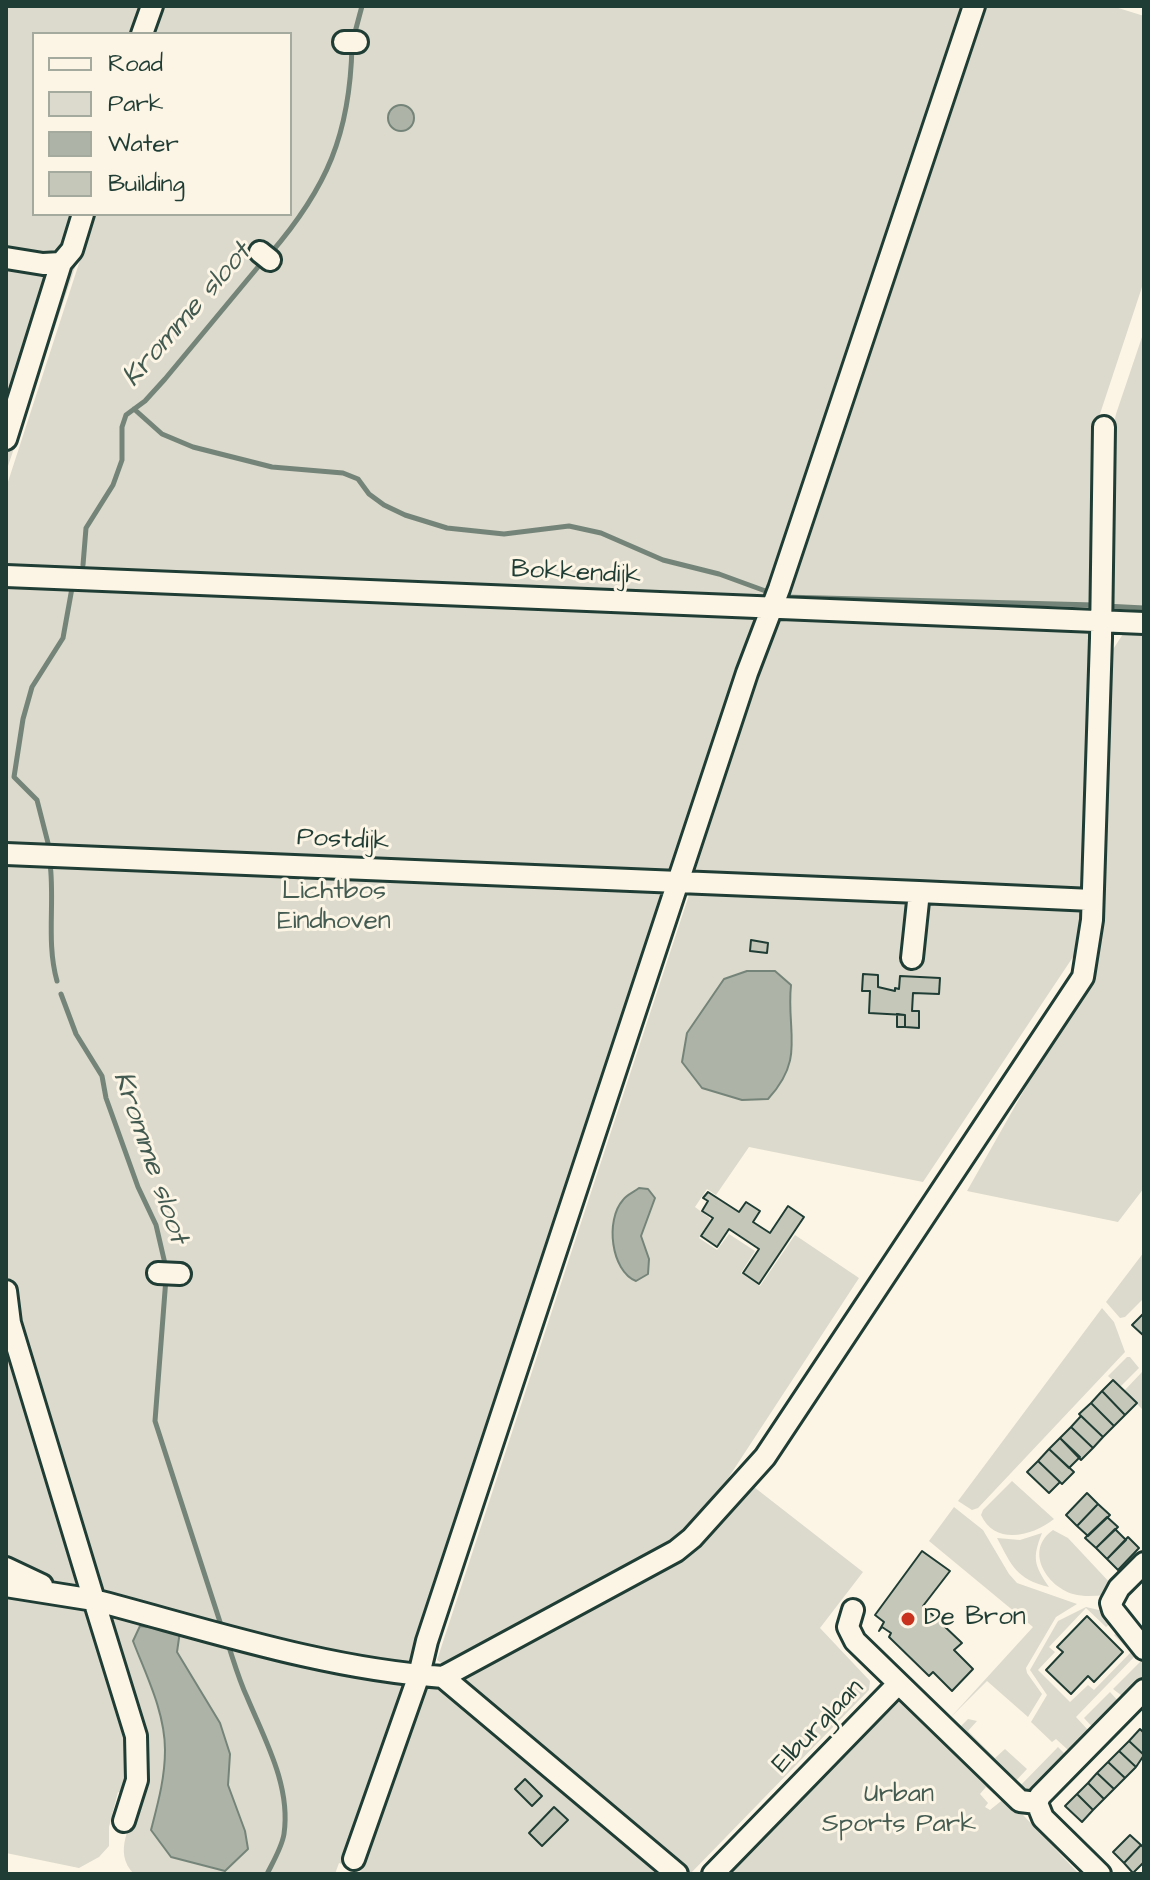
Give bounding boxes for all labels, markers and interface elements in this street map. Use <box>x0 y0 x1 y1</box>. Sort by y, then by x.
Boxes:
legend <box>32 32 292 216</box>
text: Road <box>108 47 163 81</box>
text: Park <box>108 87 164 121</box>
text: Water <box>108 127 179 161</box>
text: Building <box>108 167 185 201</box>
water label: Kromme sloot <box>116 237 260 395</box>
street label: Bokkendijk <box>510 555 642 593</box>
street label: Postdijk <box>296 823 390 859</box>
park label: Lichtbos Eindhoven <box>277 877 391 938</box>
water label: Kromme sloot <box>104 1068 194 1248</box>
place label: De Bron <box>924 1603 1026 1635</box>
marker: De Bron <box>899 1610 917 1628</box>
street label: Elburglaan <box>767 1674 871 1780</box>
park label: Urban Sports Park <box>822 1780 976 1842</box>

